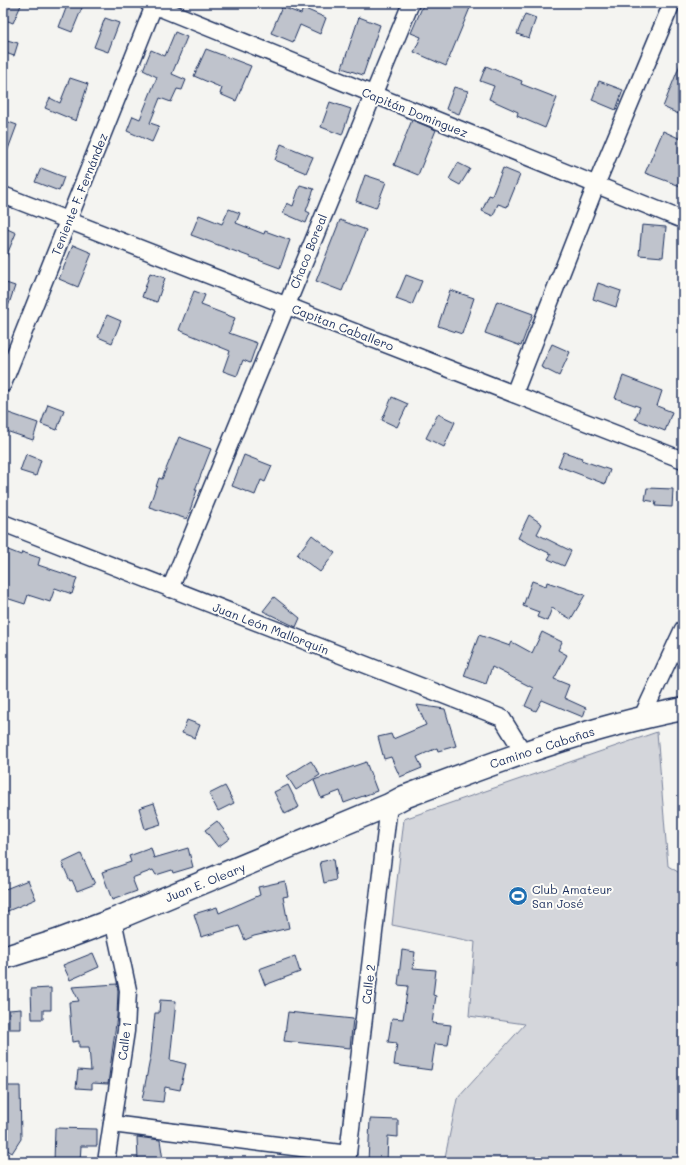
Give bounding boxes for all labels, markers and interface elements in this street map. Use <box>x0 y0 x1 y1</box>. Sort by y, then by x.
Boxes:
street label: Capitán Dominguez <box>360 83 471 141</box>
street label: Teniente F. Fernández <box>47 130 111 258</box>
street label: Chaco Boreal <box>286 211 330 291</box>
street label: Capitan Caballero <box>290 300 396 354</box>
street label: Juan León Mallorquín <box>211 598 331 658</box>
street label: Camino a Cabañas <box>488 722 597 772</box>
street label: Juan E. Oleary <box>163 859 247 905</box>
place label: Club Amateur San José <box>532 881 612 911</box>
sports icon: Club Amateur San José <box>507 885 529 907</box>
street label: Calle 2 <box>358 963 378 1005</box>
street label: Calle 1 <box>114 1021 134 1061</box>

